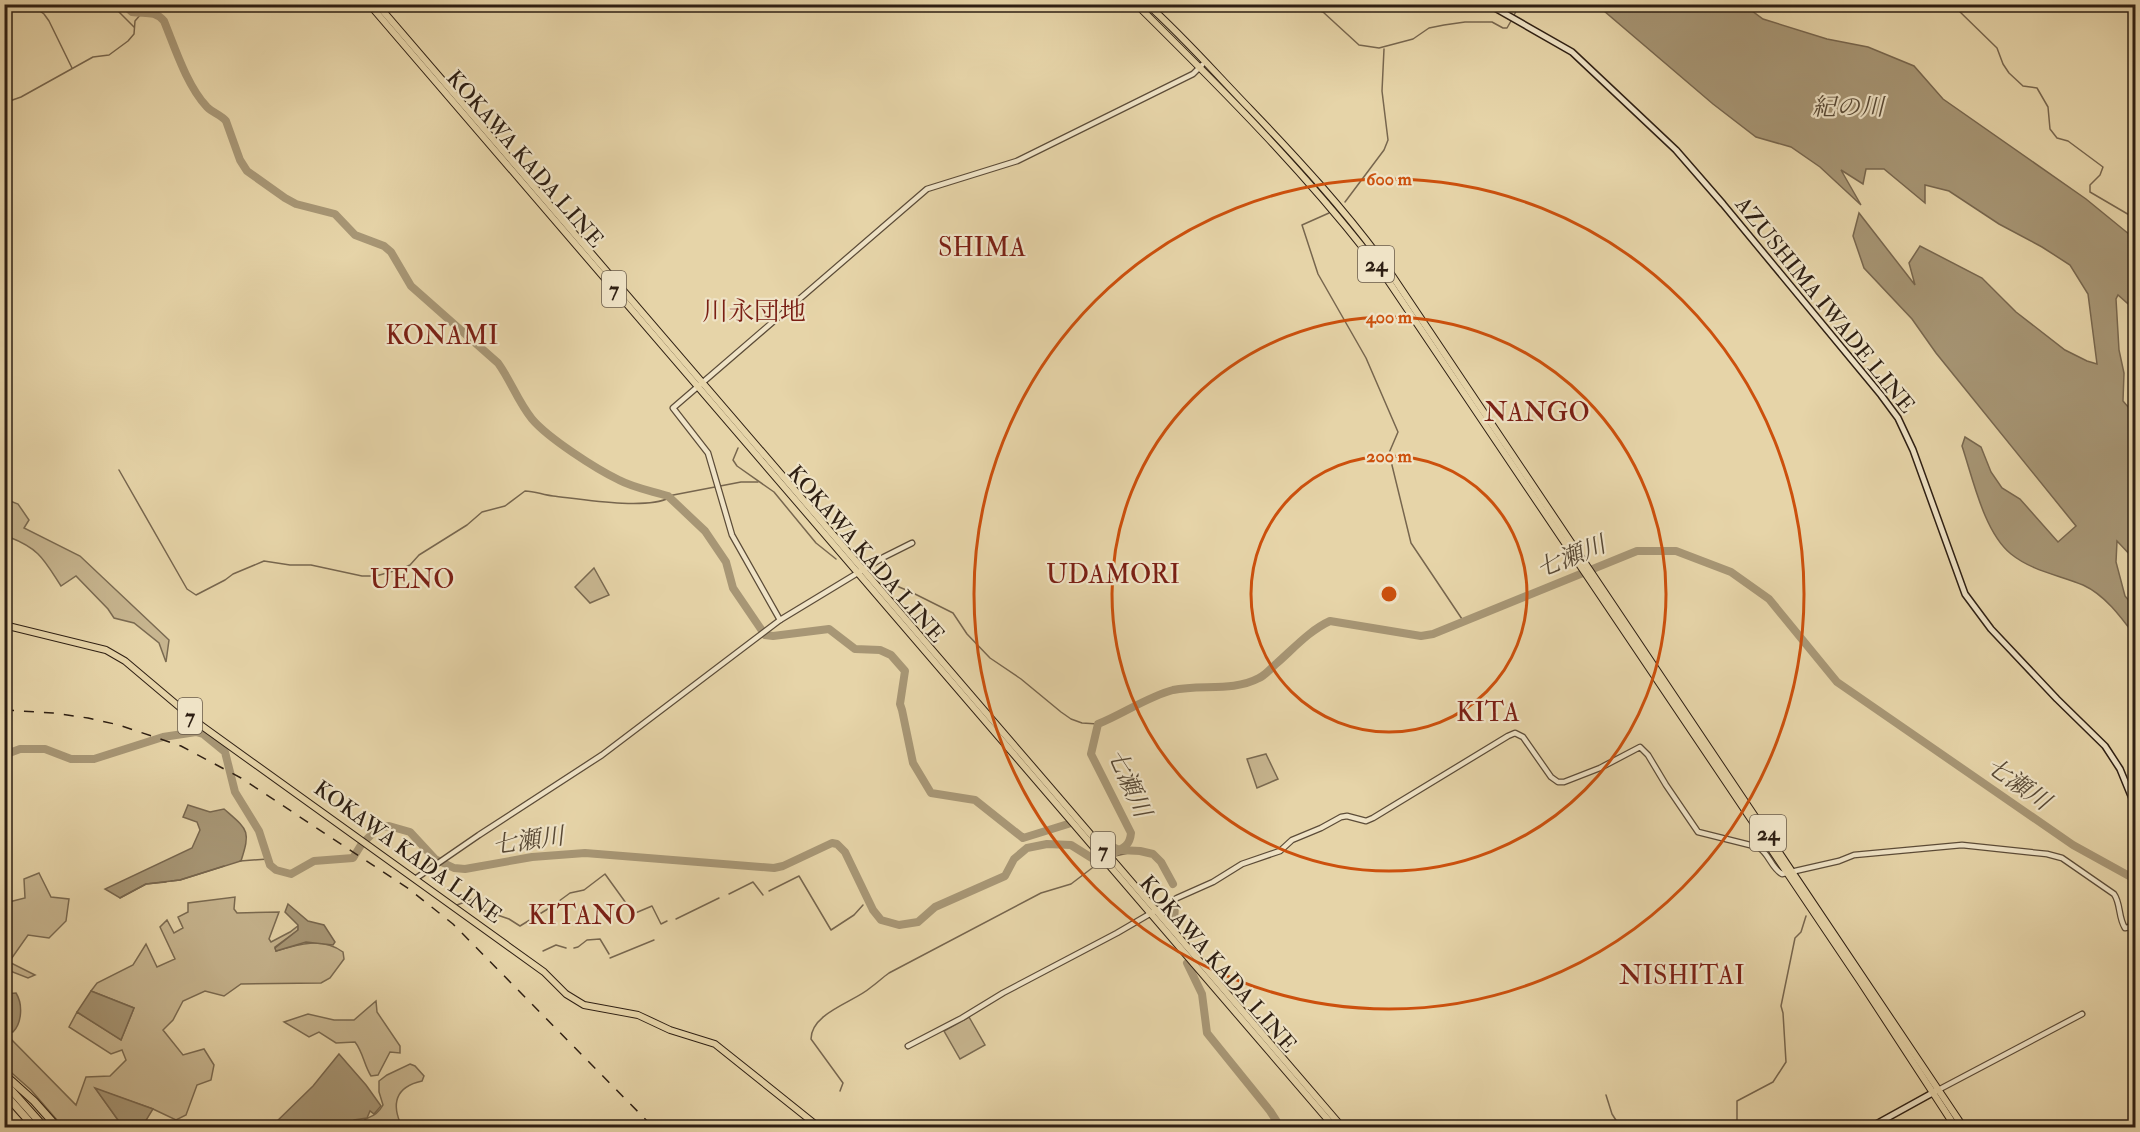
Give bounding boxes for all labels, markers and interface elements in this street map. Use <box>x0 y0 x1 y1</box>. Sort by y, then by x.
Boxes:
street label: KOKAWA KADA LINE <box>440 64 610 254</box>
water label: 紀の川 <box>1812 92 1887 123</box>
text: 600 m <box>1366 168 1413 191</box>
street label: AZUSHIMA IWADE LINE <box>1728 190 1921 419</box>
district label: SHIMA <box>938 232 1026 264</box>
road number: 24 <box>1358 246 1394 282</box>
road number: 7 <box>602 271 626 307</box>
district label: 川永団地 <box>702 296 806 328</box>
text: 400 m <box>1365 306 1413 329</box>
district label: KONAMI <box>385 320 499 352</box>
district label: NANGO <box>1484 397 1590 429</box>
text: 200 m <box>1366 445 1413 468</box>
street label: KOKAWA KADA LINE <box>781 459 951 649</box>
water label: 七瀬川 <box>1532 528 1613 585</box>
district label: UDAMORI <box>1046 559 1180 591</box>
district label: UENO <box>370 564 454 596</box>
centre of rings <box>1379 584 1399 604</box>
district label: KITA <box>1456 697 1520 729</box>
road number: 7 <box>178 698 202 734</box>
water label: 七瀬川 <box>1100 744 1159 825</box>
water label: 七瀬川 <box>1980 751 2059 819</box>
street label: KOKAWA KADA LINE <box>308 774 508 930</box>
road number: 24 <box>1750 815 1786 851</box>
water label: 七瀬川 <box>490 820 569 861</box>
road number: 7 <box>1091 832 1115 868</box>
street label: KOKAWA KADA LINE <box>1133 869 1303 1059</box>
district label: KITANO <box>528 900 636 932</box>
district label: NISHITAI <box>1619 960 1745 992</box>

